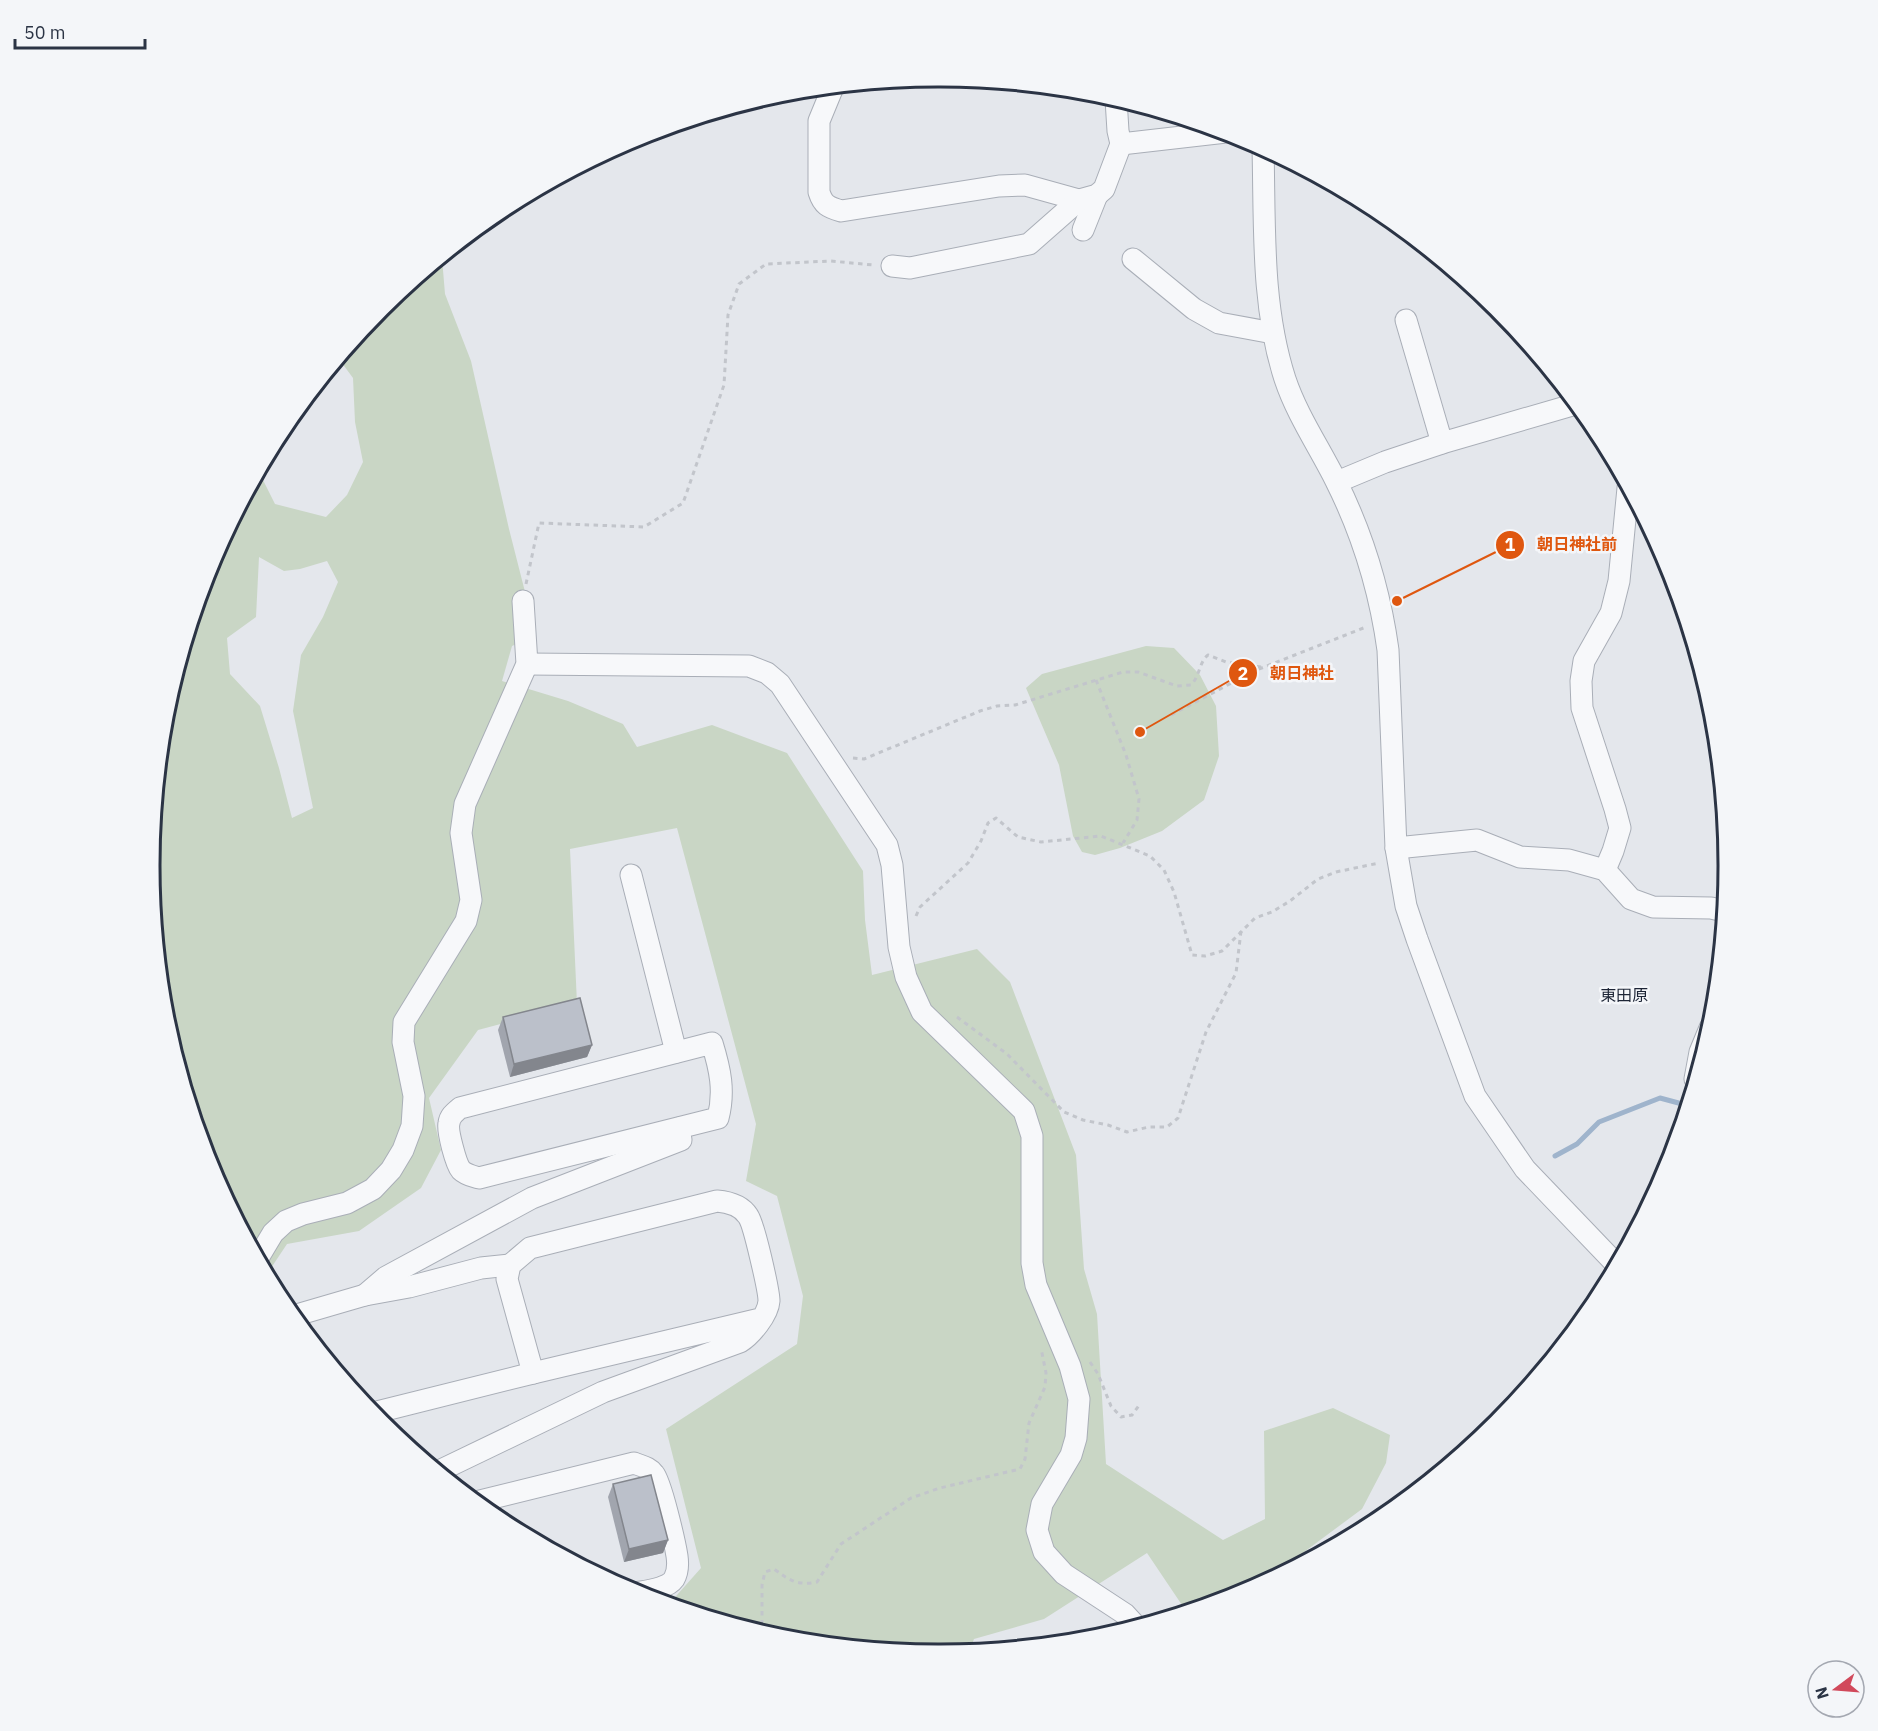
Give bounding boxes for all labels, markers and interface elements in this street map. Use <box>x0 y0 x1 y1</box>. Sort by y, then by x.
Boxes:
scale bar <box>15 12 146 50</box>
text: 50 m <box>24 21 66 44</box>
callout: 朝日神社前 <box>1495 528 1629 562</box>
text: 1 <box>1505 533 1516 556</box>
text: 朝日神社前 <box>1537 534 1617 554</box>
callout: 朝日神社 <box>1228 656 1346 690</box>
text: 2 <box>1238 662 1248 685</box>
text: 朝日神社 <box>1270 663 1334 683</box>
district label: 東田原 <box>1600 985 1648 1005</box>
north arrow <box>1806 1659 1866 1719</box>
text: N <box>1810 1685 1833 1701</box>

